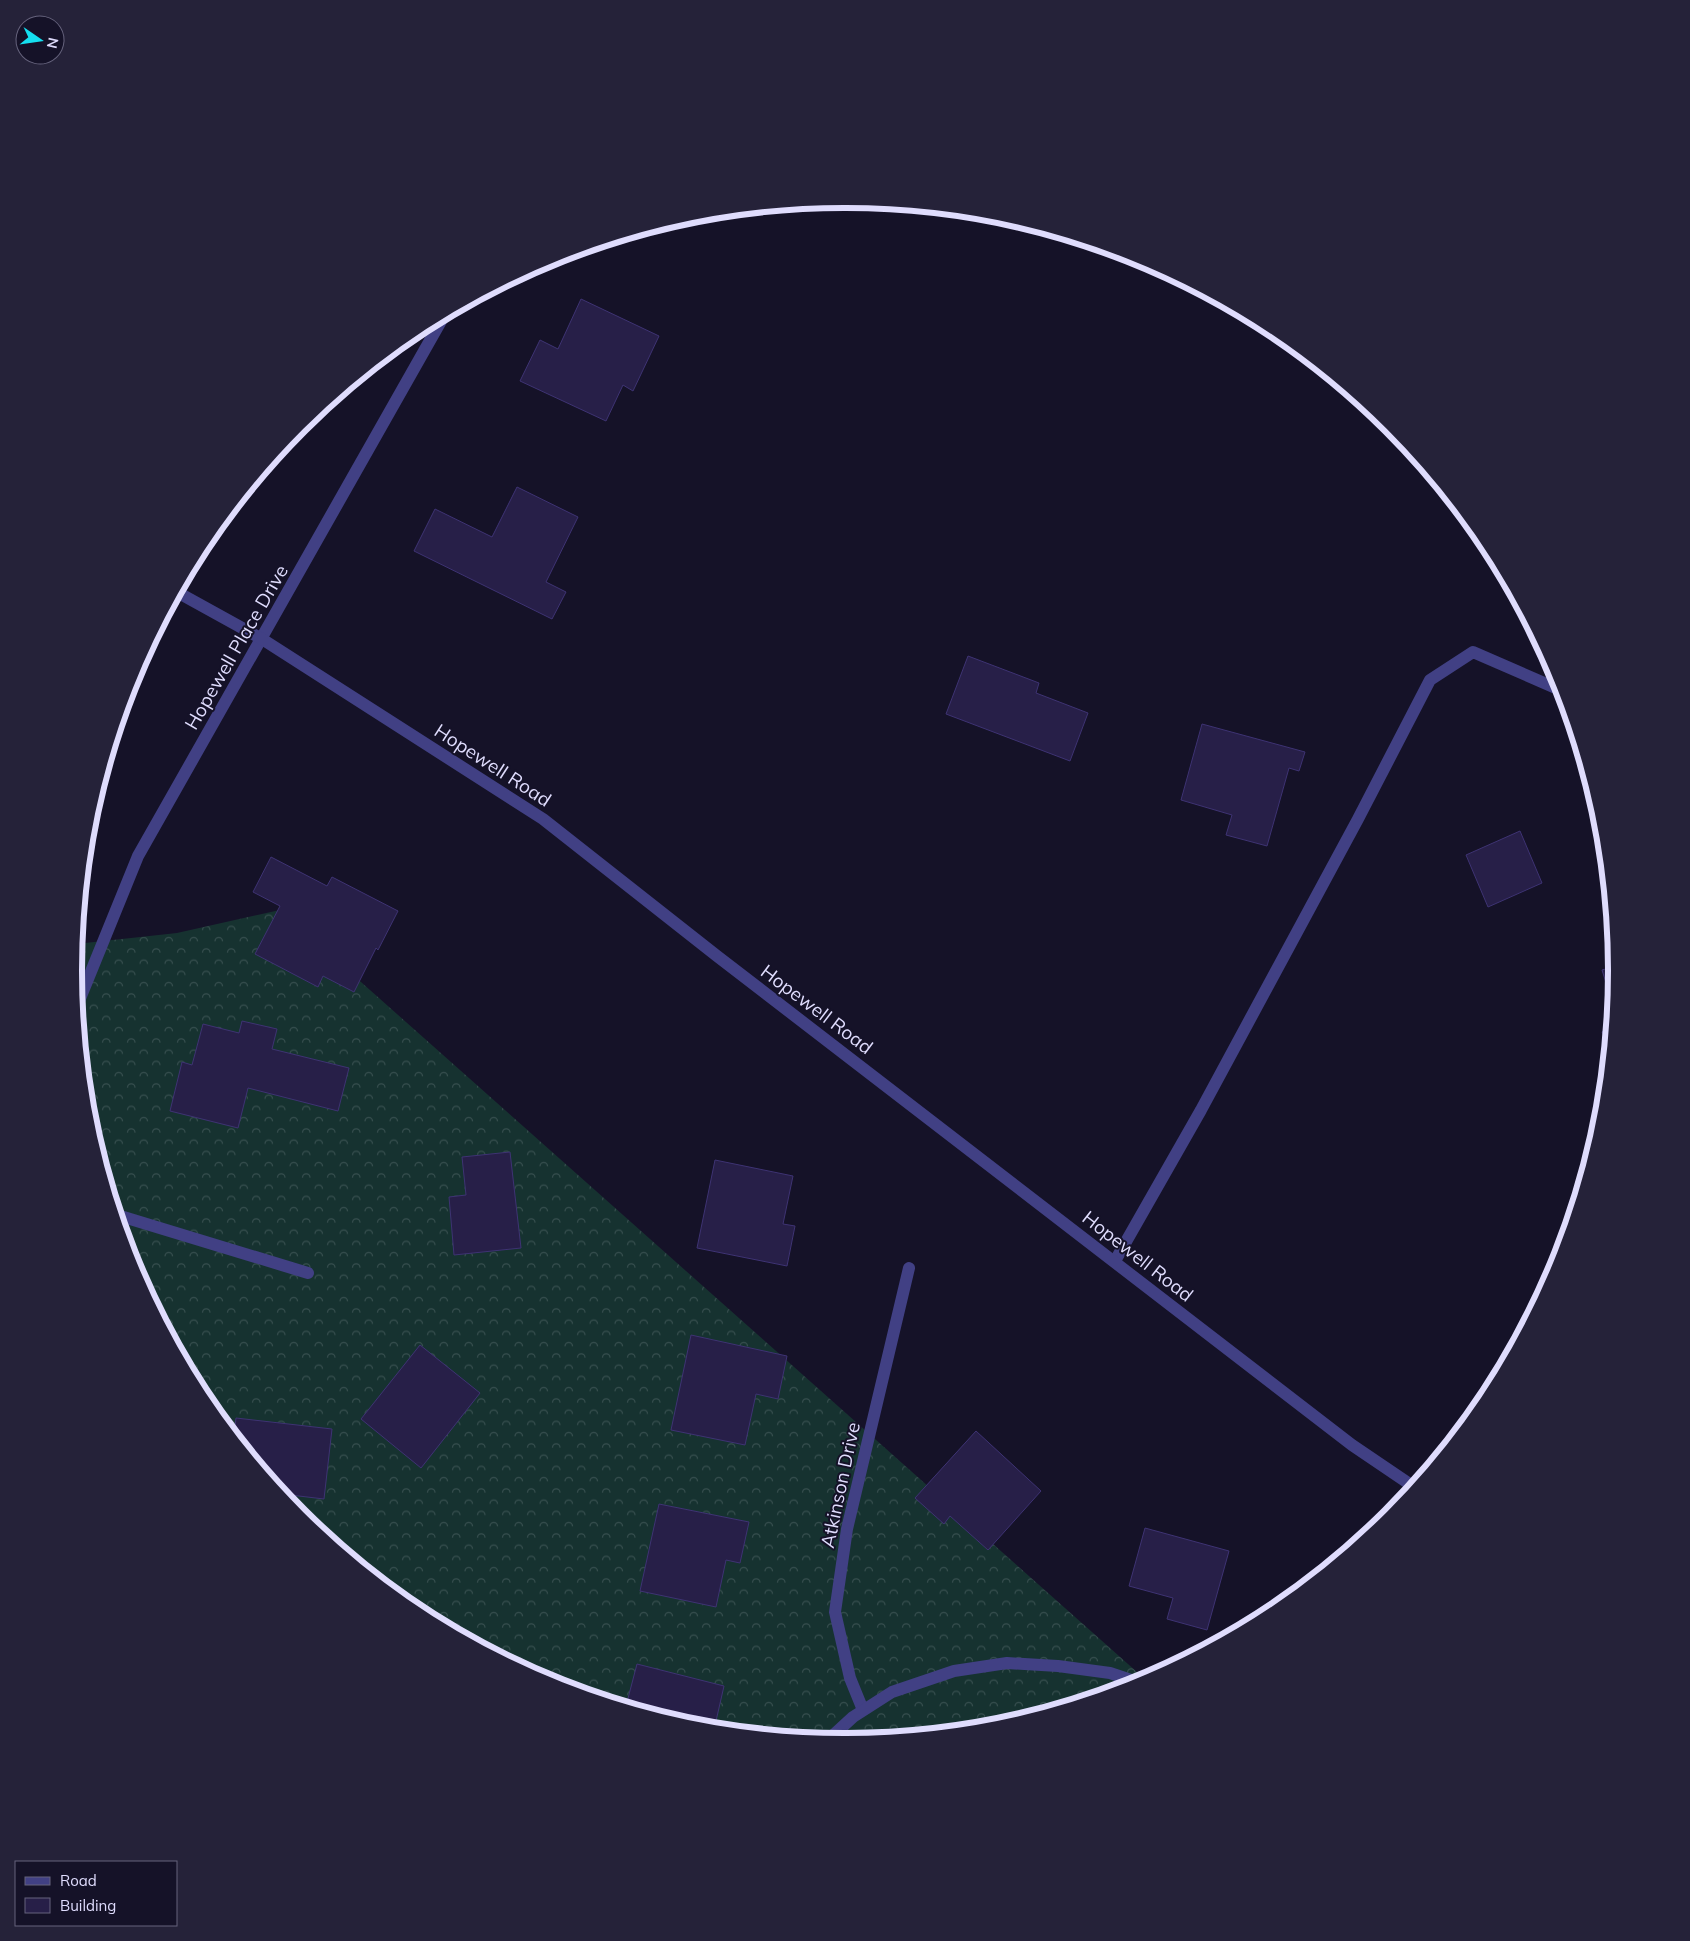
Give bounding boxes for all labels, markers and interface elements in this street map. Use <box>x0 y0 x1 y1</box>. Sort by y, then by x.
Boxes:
north arrow <box>15 15 65 65</box>
text: N <box>43 36 63 50</box>
street label: Hopewell Place Drive <box>179 560 293 734</box>
street label: Hopewell Road <box>430 718 556 812</box>
street label: Hopewell Road <box>756 959 878 1059</box>
street label: Hopewell Road <box>1078 1205 1198 1307</box>
street label: Atkinson Drive <box>815 1420 865 1550</box>
legend <box>15 1861 178 1926</box>
text: Road <box>60 1871 97 1890</box>
text: Building <box>60 1896 116 1915</box>

